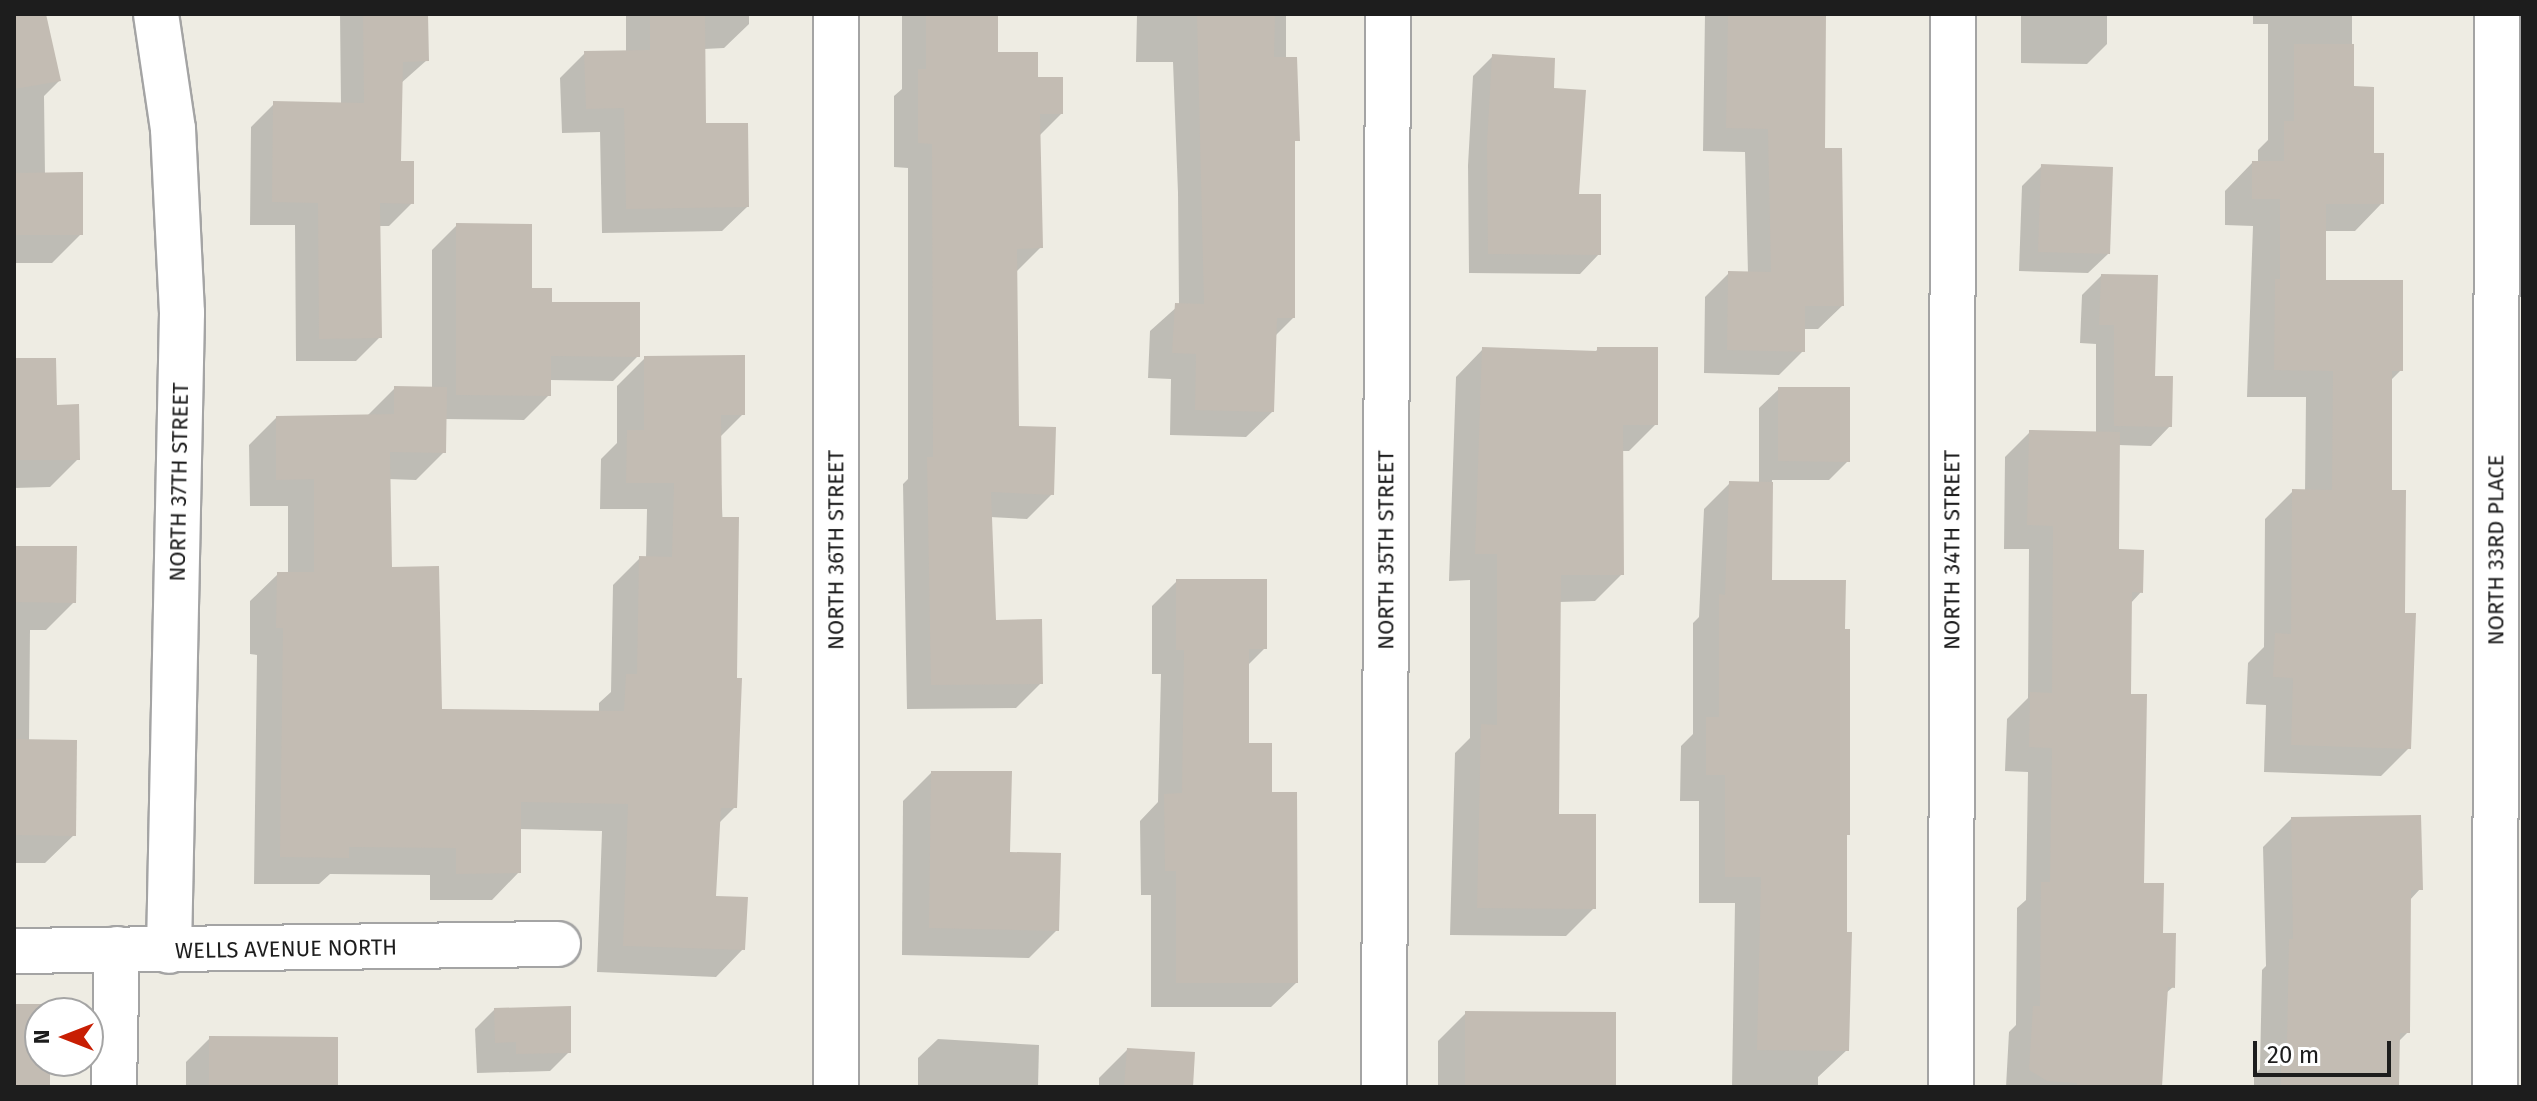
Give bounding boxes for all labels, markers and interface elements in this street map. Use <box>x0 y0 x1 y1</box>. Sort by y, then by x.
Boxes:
street label: NORTH 37TH STREET <box>164 382 194 582</box>
street label: NORTH 36TH STREET <box>823 450 849 650</box>
street label: NORTH 35TH STREET <box>1373 450 1399 650</box>
street label: NORTH 34TH STREET <box>1939 450 1965 650</box>
street label: NORTH 33RD PLACE <box>2483 455 2509 645</box>
street label: WELLS AVENUE NORTH <box>175 934 397 964</box>
north arrow <box>24 997 104 1077</box>
scale bar <box>2257 1025 2395 1075</box>
text: N <box>28 1030 55 1044</box>
text: 20 m <box>2267 1041 2319 1069</box>

